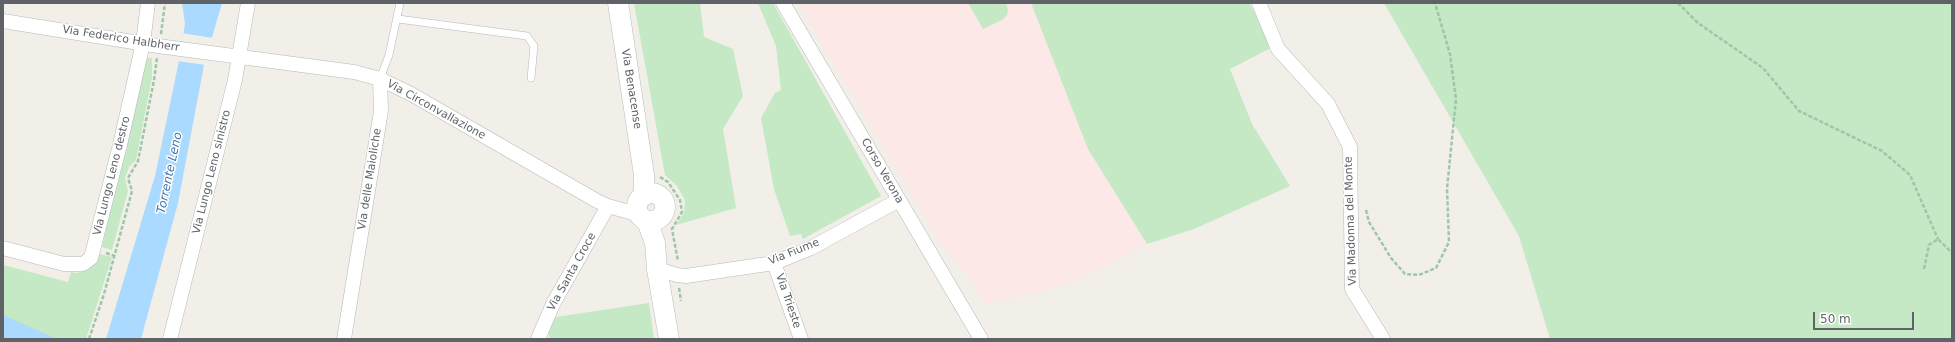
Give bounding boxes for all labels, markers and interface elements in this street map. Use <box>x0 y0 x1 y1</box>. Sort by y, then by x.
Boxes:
street label: Via Federico Halbherr <box>62 23 180 55</box>
street label: Via Benacense <box>618 48 644 130</box>
street label: Via Circonvallazione <box>384 77 488 143</box>
street label: Via Lungo Leno sinistro <box>190 109 234 235</box>
street label: Via Lungo Leno destro <box>91 115 133 237</box>
street label: Via delle Maioliche <box>355 127 385 231</box>
water label: Torrente Leno <box>154 131 186 215</box>
street label: Corso Verona <box>858 136 906 206</box>
street label: Via Madonna del Monte <box>1342 156 1360 286</box>
street label: Via Santa Croce <box>545 231 599 313</box>
street label: Via Fiume <box>767 236 821 268</box>
street label: Via Trieste <box>773 272 803 330</box>
scale bar <box>1815 304 1916 330</box>
text: 50 m <box>1820 312 1851 326</box>

